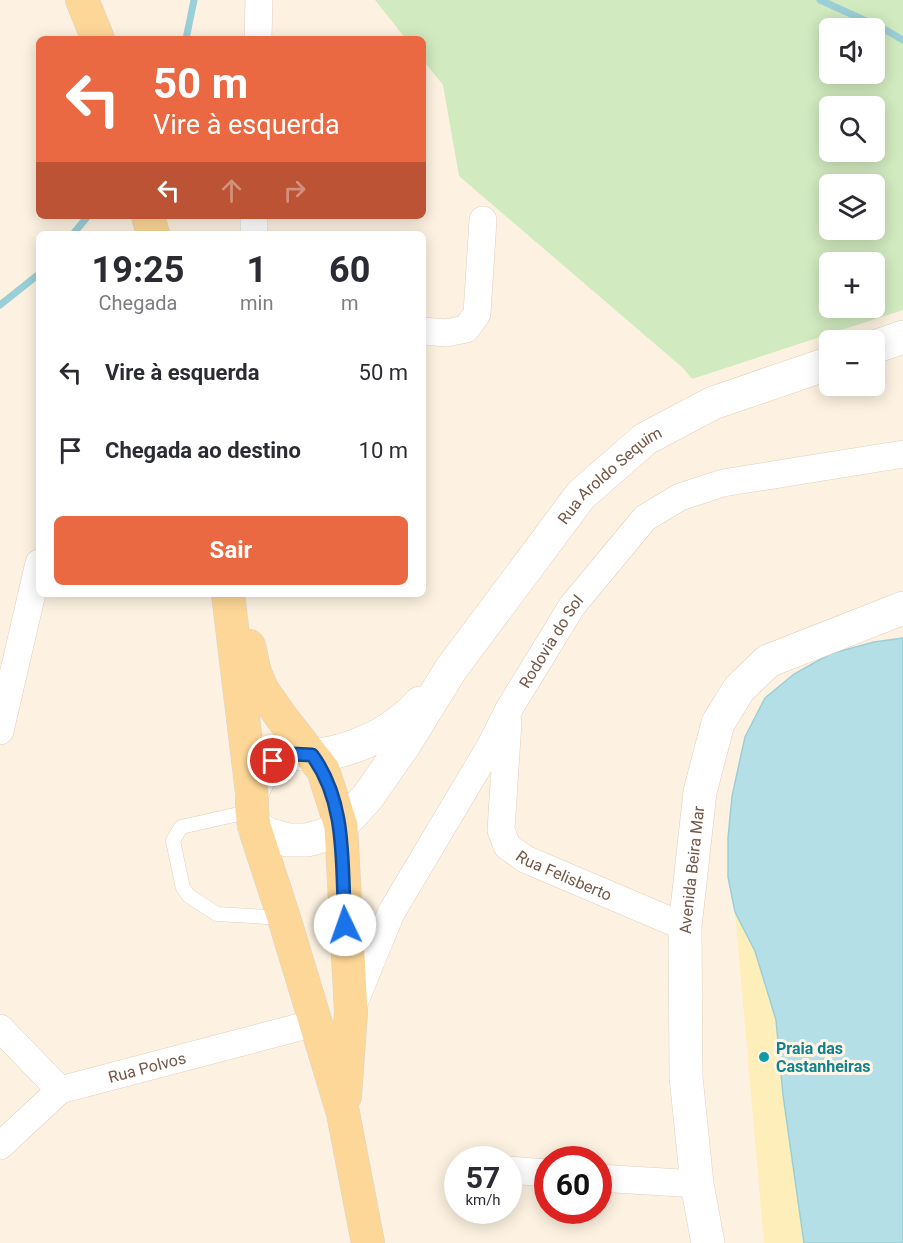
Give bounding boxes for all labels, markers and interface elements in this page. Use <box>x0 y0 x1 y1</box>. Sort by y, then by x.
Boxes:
map controls <box>819 18 885 396</box>
button: sound <box>819 18 885 84</box>
text: 50 m <box>153 59 248 108</box>
icon: left <box>54 60 132 138</box>
button: search <box>819 96 885 162</box>
text: Vire à esquerda <box>153 109 340 141</box>
icon: left <box>152 174 185 207</box>
icon: ahead <box>215 174 248 207</box>
icon: right <box>278 174 311 207</box>
button: layers <box>819 174 885 240</box>
text: 19:25 <box>92 249 184 291</box>
text: 1 <box>246 249 267 291</box>
text: 60 <box>329 249 370 291</box>
button: + <box>819 252 885 318</box>
text: Chegada <box>99 291 177 315</box>
text: min <box>240 291 273 315</box>
text: m <box>341 291 358 315</box>
button: − <box>819 330 885 396</box>
icon: left <box>54 356 87 389</box>
text: Vire à esquerda <box>105 360 259 385</box>
text: 50 m <box>359 360 408 385</box>
street label: Rua Aroldo Sequim <box>554 423 665 528</box>
icon: arrive <box>54 434 87 467</box>
text: Chegada ao destino <box>105 438 301 463</box>
text: 10 m <box>359 438 408 463</box>
button: Sair <box>54 516 408 585</box>
street label: Rodovia do Sol <box>515 591 587 692</box>
pin <box>247 735 298 786</box>
icon: arrive <box>256 744 289 777</box>
street label: Avenida Beira Mar <box>676 804 708 934</box>
street label: Rua Felisberto <box>512 847 615 905</box>
position arrow <box>313 893 377 957</box>
place label: Praia das Castanheiras <box>776 1039 870 1076</box>
street label: Rua Polvos <box>106 1048 188 1087</box>
marker: Praia das Castanheiras <box>757 1050 771 1064</box>
speed limit sign: 60 <box>534 1146 612 1224</box>
text: 57 <box>466 1160 500 1195</box>
text: km/h <box>465 1191 501 1209</box>

